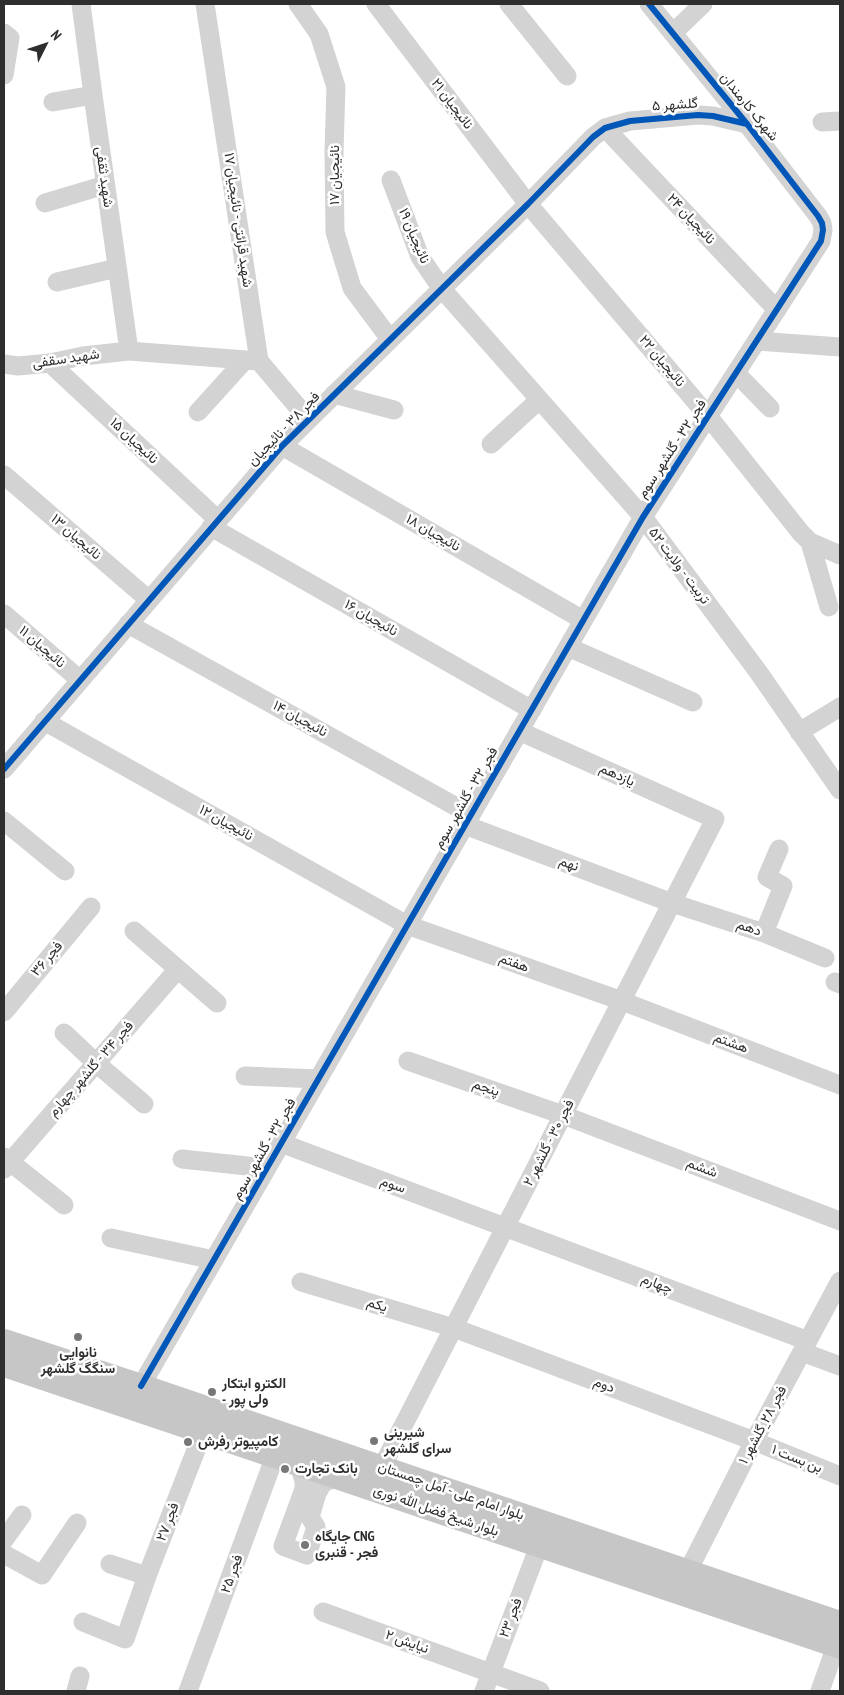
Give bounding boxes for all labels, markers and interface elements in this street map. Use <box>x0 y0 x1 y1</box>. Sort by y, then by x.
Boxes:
north arrow <box>20 20 70 70</box>
text: N <box>47 26 66 44</box>
street label: شهرک کارمندان <box>716 69 782 145</box>
street label: نائیجیان ۲۱ <box>428 75 476 133</box>
street label: گلشهر ۵ <box>651 95 699 115</box>
street label: نائیجیان ۱۷ <box>327 145 343 205</box>
street label: شهید ثقفی <box>91 146 117 208</box>
street label: شهید قرائتی - نائیجیان ۱۷ <box>220 151 256 289</box>
street label: نائیجیان ۲۴ <box>663 190 719 248</box>
street label: نائیجیان ۱۹ <box>395 206 433 266</box>
street label: نائیجیان ۲۲ <box>636 332 688 390</box>
street label: شهید سقفی <box>31 346 101 372</box>
street label: فجر ۳۸ - نائیجیان <box>244 388 324 470</box>
street label: فجر ۳۲ - گلشهر سوم <box>634 396 710 502</box>
street label: نائیجیان ۱۵ <box>106 414 162 468</box>
street label: نائیجیان ۱۳ <box>47 511 105 563</box>
street label: نائیجیان ۱۸ <box>403 511 463 555</box>
street label: تربیت - ولایت ۵۲ <box>645 524 713 608</box>
street label: نائیجیان ۱۶ <box>341 596 401 640</box>
street label: نائیجیان ۱۱ <box>15 622 69 672</box>
street label: نائیجیان ۱۴ <box>270 697 330 741</box>
street label: فجر ۳۲ - گلشهر سوم <box>430 744 502 852</box>
street label: یازدهم <box>597 760 637 790</box>
street label: نائیجیان ۱۲ <box>196 801 256 845</box>
street label: نهم <box>557 853 581 875</box>
street label: دهم <box>734 916 764 940</box>
street label: فجر ۳۶ <box>28 938 66 980</box>
street label: هفتم <box>497 950 531 976</box>
street label: فجر ۳۴ - گلشهر چهارم <box>45 1018 137 1120</box>
street label: هشتم <box>711 1029 751 1057</box>
street label: پنجم <box>470 1076 502 1100</box>
street label: فجر ۳۲ - گلشهر سوم <box>228 1095 300 1203</box>
street label: فجر ۳۰ - گلشهر ۲ <box>520 1097 578 1189</box>
street label: ششم <box>684 1154 720 1182</box>
street label: سوم <box>378 1173 408 1197</box>
street label: چهارم <box>639 1270 675 1298</box>
street label: یکم <box>365 1294 389 1316</box>
marker: نانوایی سنگگ گلشهر <box>72 1331 84 1343</box>
place label: نانوایی سنگگ گلشهر <box>41 1345 115 1378</box>
street label: دوم <box>591 1373 617 1397</box>
place label: الکترو ابتکار - ولی پور <box>222 1376 286 1408</box>
street label: فجر ۲۸_گلشهر ۱ <box>735 1383 791 1467</box>
marker: الکترو ابتکار - ولی پور <box>206 1386 218 1398</box>
place label: شیرینی سرای گلشهر <box>384 1425 452 1458</box>
place label: کامپیوتر رفرش <box>198 1434 278 1450</box>
marker: شیرینی سرای گلشهر <box>368 1435 380 1447</box>
marker: کامپیوتر رفرش <box>182 1436 194 1448</box>
street label: بن بست ۱ <box>769 1441 825 1477</box>
street label: بلوار امام علی - آمل چمستان <box>376 1458 526 1524</box>
place label: بانک تجارت <box>295 1461 358 1477</box>
marker: بانک تجارت <box>279 1463 291 1475</box>
street label: بلوار شیخ فضل الله نوری <box>371 1482 501 1540</box>
street label: فجر ۲۷ <box>153 1500 183 1544</box>
place label: جایگاه CNG فجر - قنبری <box>315 1529 378 1561</box>
marker: جایگاه CNG فجر - قنبری <box>299 1539 311 1551</box>
street label: فجر ۲۵ <box>217 1552 247 1596</box>
street label: فجر ۲۳ <box>496 1596 526 1640</box>
street label: نیایش ۲ <box>383 1626 431 1658</box>

